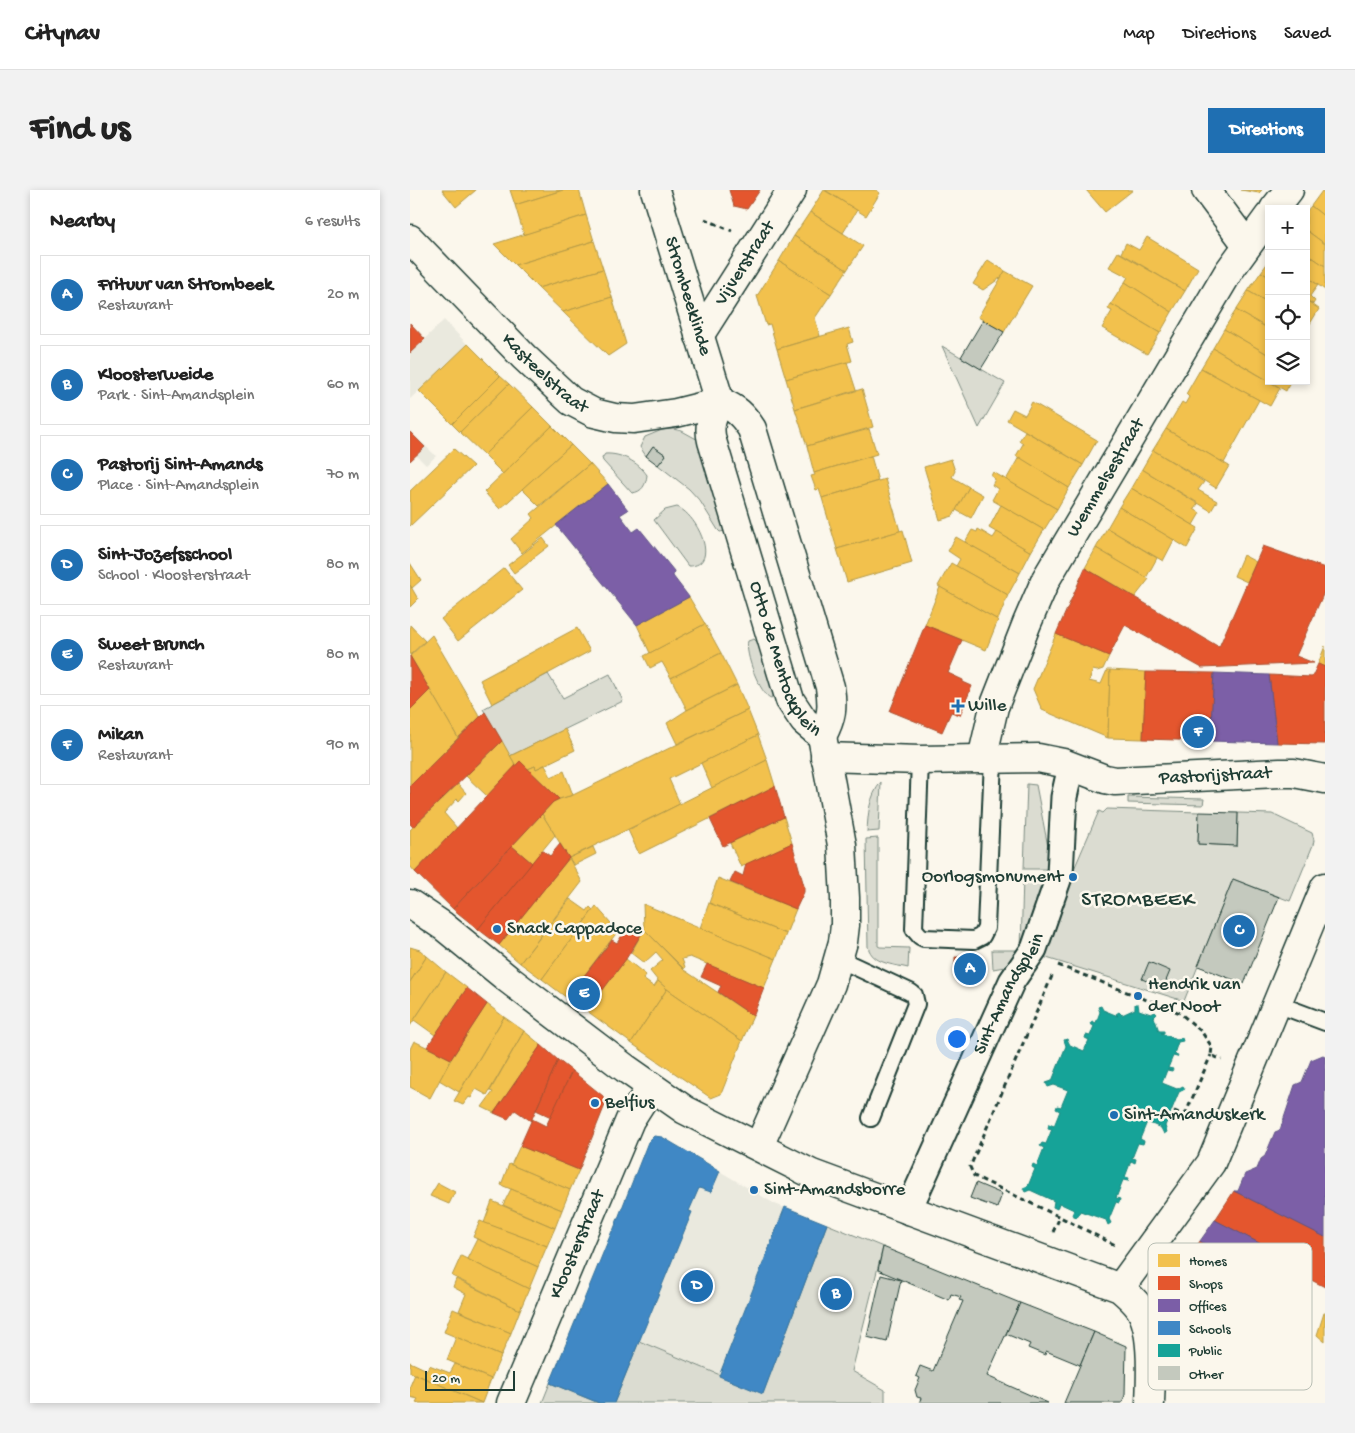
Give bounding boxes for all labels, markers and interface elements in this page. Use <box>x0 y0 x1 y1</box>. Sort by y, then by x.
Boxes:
text: Citynav <box>25 20 100 49</box>
text: Map <box>1123 24 1155 45</box>
text: Directions <box>1183 24 1256 45</box>
text: Saved <box>1284 24 1330 45</box>
button: Directions <box>1208 108 1325 153</box>
text: Find us <box>30 110 130 151</box>
map controls <box>1265 205 1310 385</box>
button: + <box>1265 205 1310 250</box>
text: Nearby <box>50 210 115 235</box>
text: 6 results <box>305 213 360 232</box>
street label: Vijverstraat <box>709 215 782 311</box>
street label: Strombeeklinde <box>658 234 717 359</box>
button: − <box>1265 250 1310 295</box>
text: Frituur van Strombeek <box>98 274 273 297</box>
text: A <box>62 286 72 305</box>
text: 20 m <box>327 286 359 305</box>
button: locate <box>1265 295 1310 340</box>
text: Restaurant <box>98 297 172 316</box>
street label: Kasteelstraat <box>496 329 594 420</box>
button: layers <box>1265 340 1310 385</box>
text: Kloosterweide <box>98 364 213 387</box>
text: B <box>63 376 71 395</box>
text: 60 m <box>327 376 359 395</box>
text: Park · Sint-Amandsplein <box>98 387 254 406</box>
street label: Wemmelsestraat <box>1062 413 1151 542</box>
text: Pastorij Sint-Amands <box>98 454 263 477</box>
text: C <box>63 466 71 485</box>
text: 70 m <box>326 466 359 485</box>
text: Place · Sint-Amandsplein <box>98 477 259 496</box>
text: Sint-Jozefsschool <box>98 544 232 567</box>
text: D <box>62 556 72 575</box>
text: 80 m <box>326 556 359 575</box>
text: School · Kloosterstraat <box>98 567 250 586</box>
street label: Otto de Mentockplein <box>743 578 826 742</box>
text: Sweet Brunch <box>98 634 204 657</box>
text: E <box>62 646 72 665</box>
text: 80 m <box>326 646 359 665</box>
text: Restaurant <box>98 657 172 676</box>
place label: Wille <box>968 695 1007 718</box>
marker: Wille <box>952 700 964 712</box>
pin: F <box>1182 713 1214 751</box>
text: Mikan <box>98 724 143 747</box>
text: F <box>63 736 71 755</box>
text: 90 m <box>327 736 359 755</box>
text: Restaurant <box>98 747 172 766</box>
street label: Pastorijstraat <box>1157 762 1274 790</box>
place label: Oorlogsmonument <box>922 866 1065 889</box>
marker: Oorlogsmonument <box>1067 871 1079 883</box>
district label: STROMBEEK <box>1081 889 1196 914</box>
pin: C <box>1223 912 1255 950</box>
place label: Snack Cappadoce <box>507 918 642 941</box>
marker: Snack Cappadoce <box>491 923 503 935</box>
street label: Sint-Amandsplein <box>969 928 1049 1058</box>
pin: A <box>954 950 986 988</box>
place label: Hendrik van der Noot <box>1148 974 1241 1019</box>
pin: E <box>568 975 600 1013</box>
marker: Hendrik van der Noot <box>1132 990 1144 1002</box>
your location <box>944 1026 970 1052</box>
place label: Belfius <box>604 1092 656 1115</box>
marker: Belfius <box>589 1097 601 1109</box>
place label: Sint-Amanduskerk <box>1124 1104 1266 1127</box>
marker: Sint-Amanduskerk <box>1108 1109 1120 1121</box>
place label: Sint-Amandsborre <box>764 1179 905 1202</box>
street label: Kloosterstraat <box>545 1184 612 1302</box>
marker: Sint-Amandsborre <box>748 1184 760 1196</box>
legend <box>1148 1243 1312 1390</box>
text: Homes <box>1189 1254 1227 1271</box>
pin: D <box>681 1267 713 1305</box>
pin: B <box>820 1275 852 1313</box>
text: Shops <box>1189 1277 1223 1294</box>
text: Offices <box>1189 1299 1227 1316</box>
text: Schools <box>1189 1322 1231 1339</box>
text: Public <box>1188 1344 1223 1361</box>
text: Other <box>1189 1367 1224 1384</box>
scale bar <box>425 1368 515 1391</box>
text: 20 m <box>432 1371 460 1388</box>

